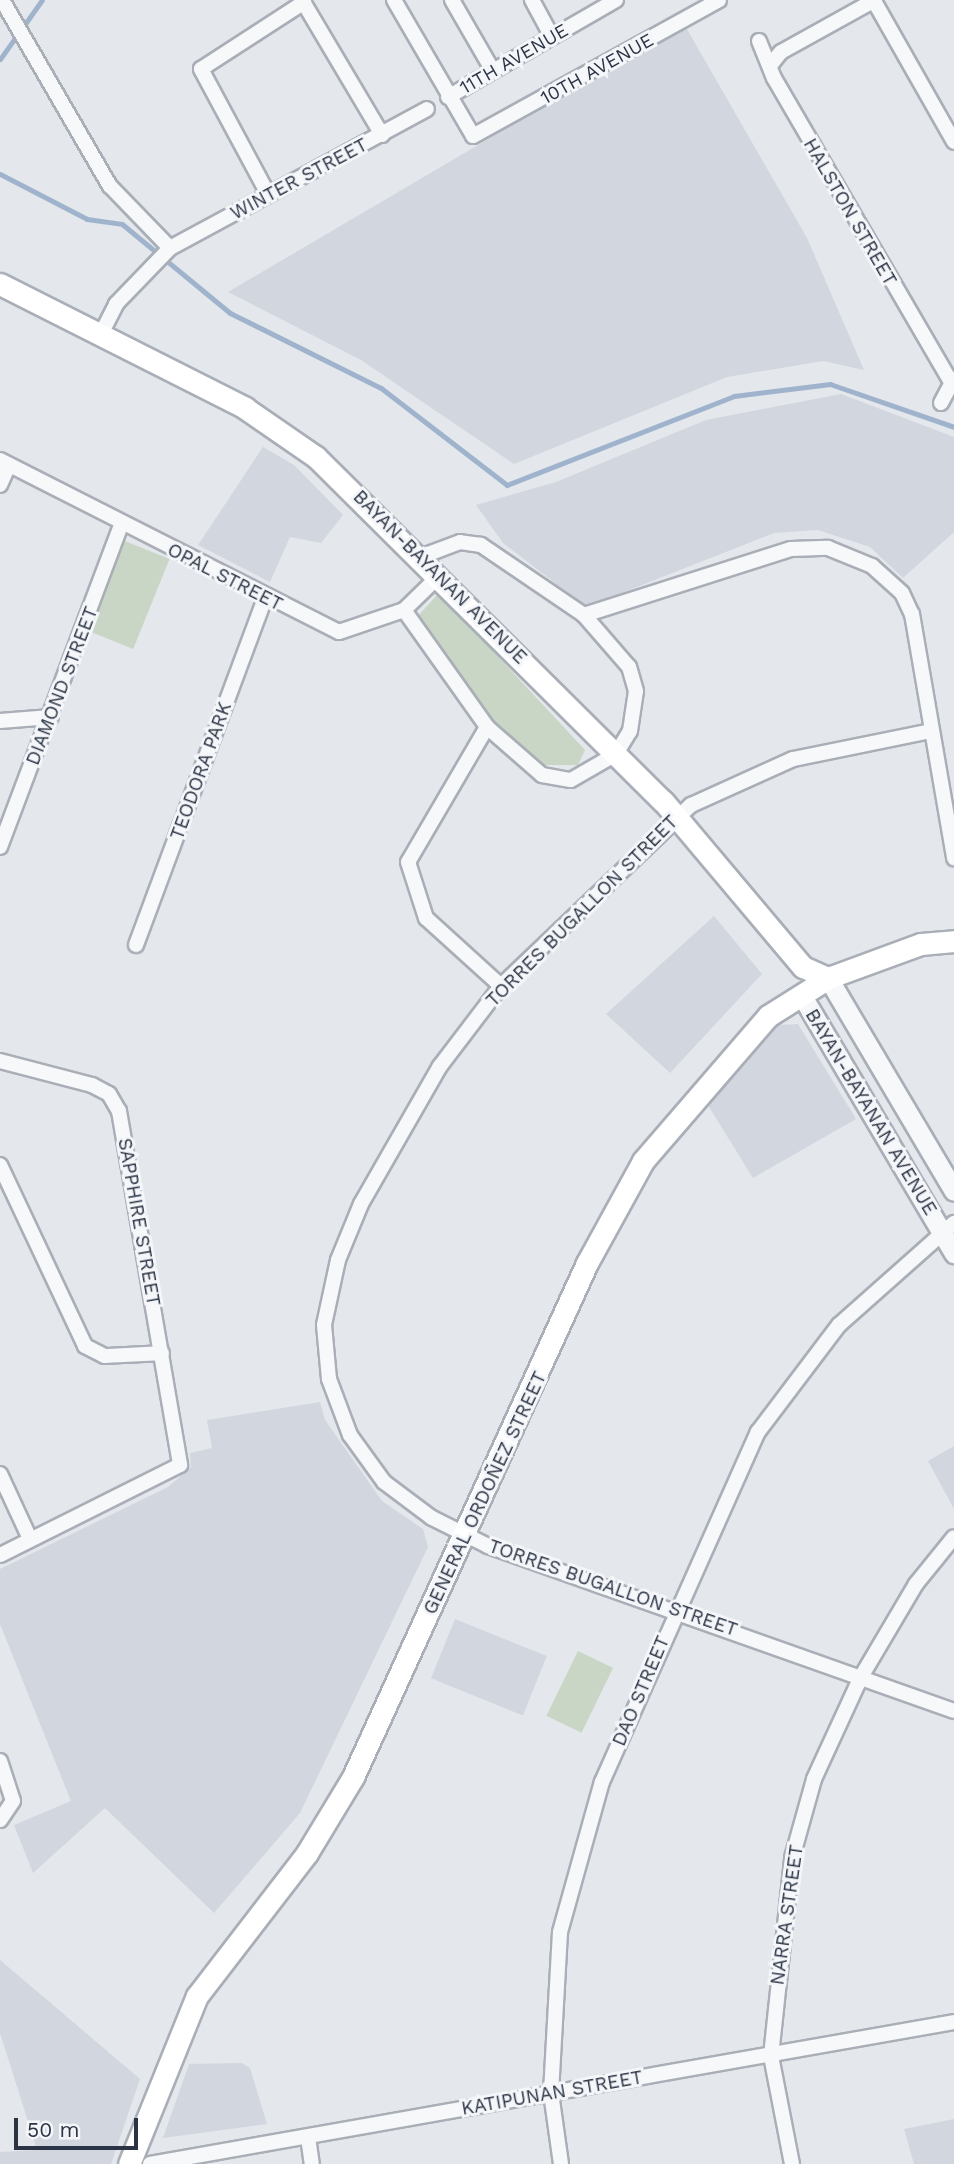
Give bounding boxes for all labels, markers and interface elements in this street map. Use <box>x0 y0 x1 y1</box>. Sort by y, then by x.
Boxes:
street label: 11TH AVENUE <box>455 19 573 99</box>
street label: 10TH AVENUE <box>536 28 658 110</box>
street label: WINTER STREET <box>227 133 371 225</box>
street label: HALSTON STREET <box>798 134 902 290</box>
street label: BAYAN-BAYANAN AVENUE <box>348 485 532 669</box>
street label: OPAL STREET <box>163 538 287 616</box>
street label: DIAMOND STREET <box>21 604 103 768</box>
street label: TEODORA PARK <box>165 699 237 843</box>
street label: TORRES BUGALLON STREET <box>481 810 683 1012</box>
street label: BAYAN-BAYANAN AVENUE <box>800 1004 942 1220</box>
street label: SAPPHIRE STREET <box>113 1136 165 1308</box>
street label: GENERAL ORDOÑEZ STREET <box>419 1368 551 1618</box>
street label: TORRES BUGALLON STREET <box>486 1535 740 1641</box>
street label: DAO STREET <box>608 1632 674 1750</box>
street label: NARRA STREET <box>766 1843 808 1987</box>
street label: KATIPUNAN STREET <box>460 2066 644 2120</box>
scale bar <box>18 2104 142 2148</box>
text: 50 m <box>27 2117 79 2142</box>

